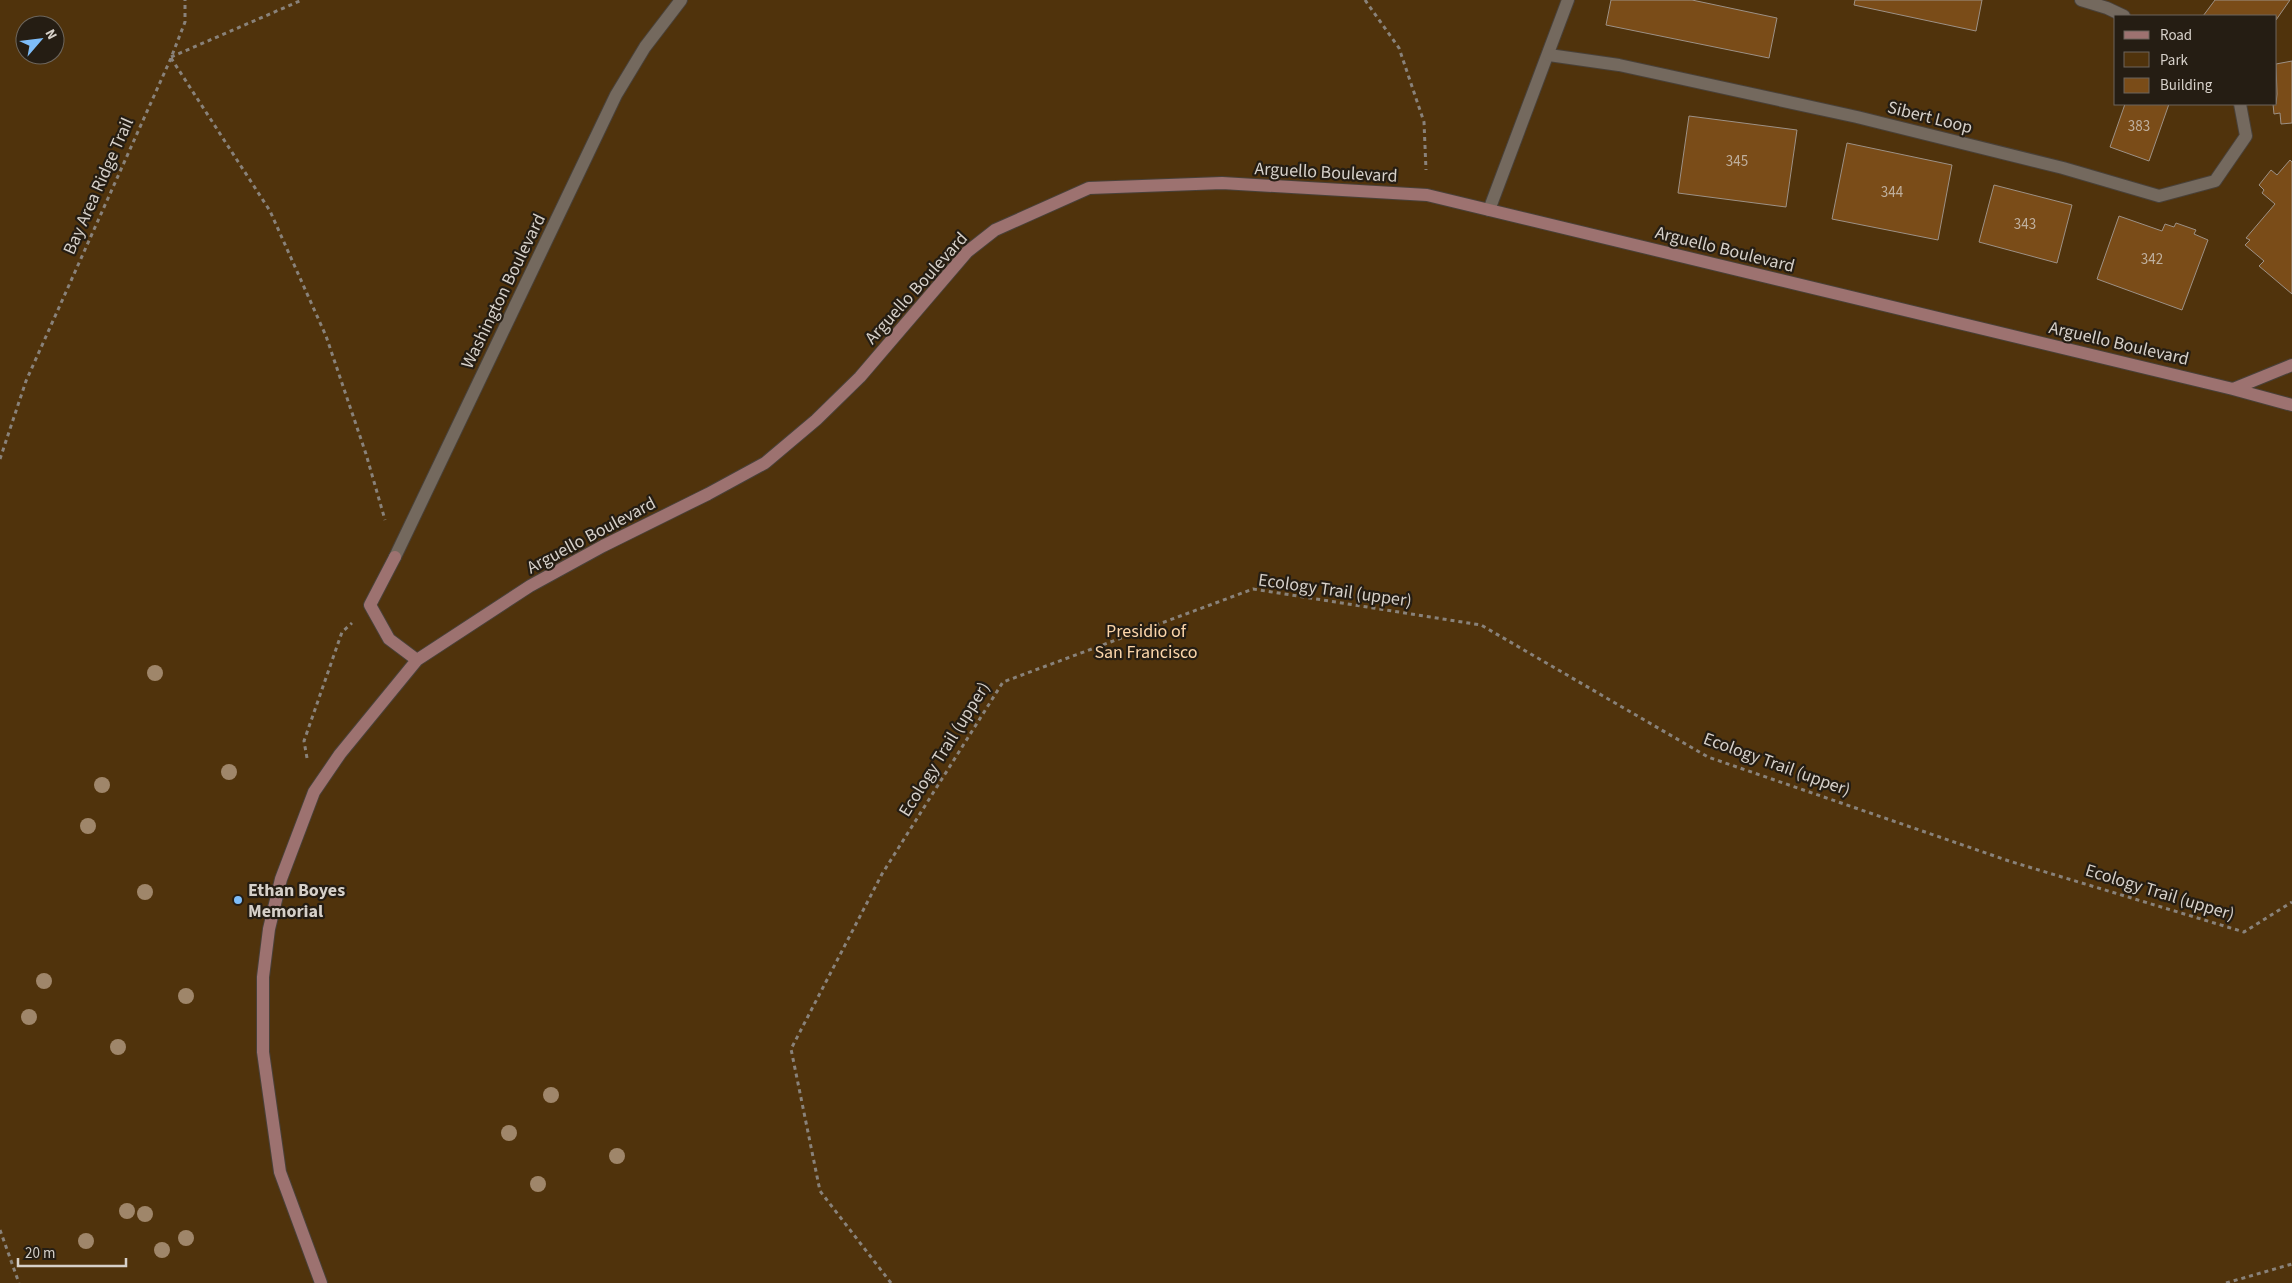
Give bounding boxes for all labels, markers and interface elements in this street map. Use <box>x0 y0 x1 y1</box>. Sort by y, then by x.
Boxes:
north arrow <box>15 15 65 65</box>
legend <box>2114 15 2277 105</box>
text: Road <box>2160 25 2192 46</box>
text: N <box>40 26 62 43</box>
text: Park <box>2160 50 2189 71</box>
text: Building <box>2160 75 2213 96</box>
street label: Sibert Loop <box>1885 95 1975 140</box>
street label: Bay Area Ridge Trail <box>57 114 140 259</box>
house number: 383 <box>2128 116 2150 137</box>
house number: 345 <box>1726 151 1748 172</box>
street label: Arguello Boulevard <box>1254 156 1398 189</box>
house number: 344 <box>1881 182 1904 203</box>
street label: Washington Boulevard <box>455 210 552 373</box>
house number: 343 <box>2014 214 2036 235</box>
street label: Arguello Boulevard <box>1652 220 1797 279</box>
street label: Arguello Boulevard <box>859 227 974 350</box>
house number: 342 <box>2141 249 2163 270</box>
street label: Arguello Boulevard <box>2046 315 2191 372</box>
street label: Arguello Boulevard <box>522 491 660 580</box>
street label: Ecology Trail (upper) <box>1257 567 1413 614</box>
park label: Presidio of San Francisco <box>1094 619 1198 665</box>
street label: Ecology Trail (upper) <box>893 677 996 822</box>
street label: Ecology Trail (upper) <box>1700 726 1854 803</box>
street label: Ecology Trail (upper) <box>2082 858 2238 927</box>
place label: Ethan Boyes Memorial <box>248 878 345 924</box>
marker: Ethan Boyes Memorial <box>232 894 244 906</box>
scale bar <box>18 1236 125 1268</box>
text: 20 m <box>25 1243 55 1264</box>

